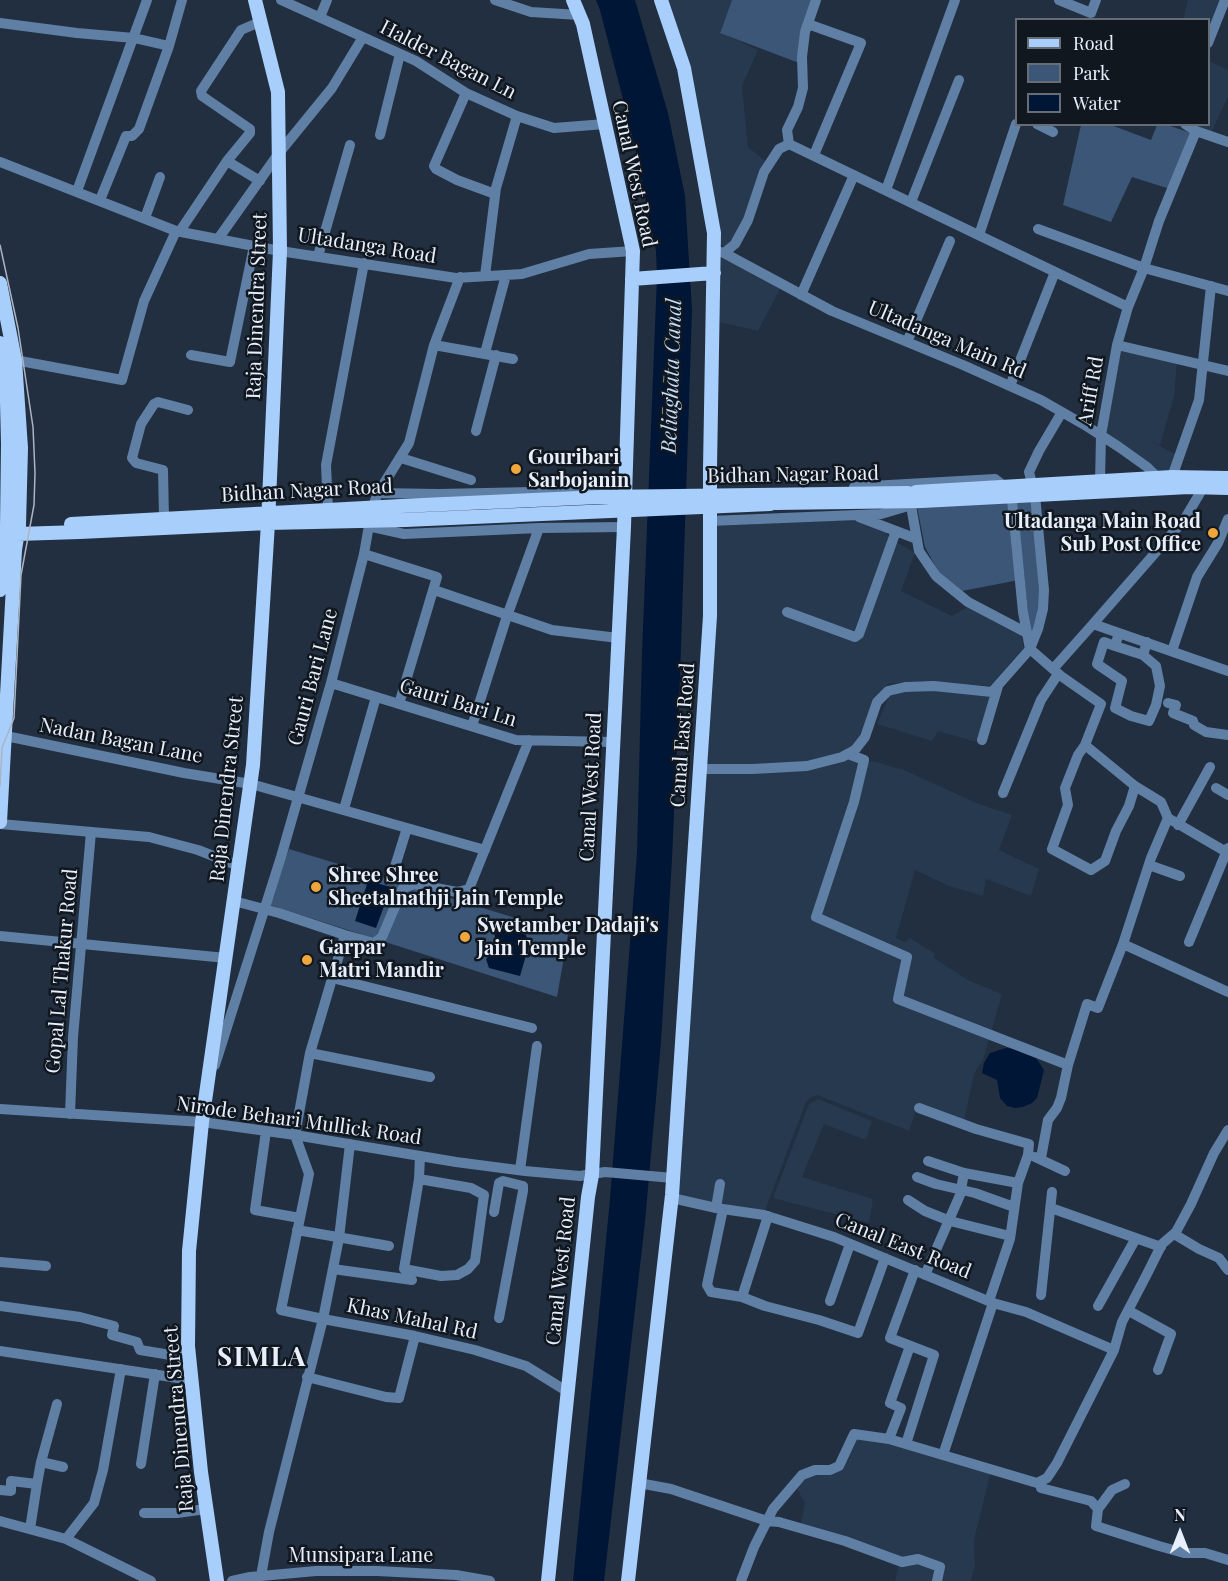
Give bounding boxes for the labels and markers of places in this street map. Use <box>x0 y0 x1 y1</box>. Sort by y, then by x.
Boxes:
place label: Gouribari Sarbojanin <box>528 446 629 493</box>
marker: Gouribari Sarbojanin <box>509 462 523 476</box>
place label: Ultadanga Main Road Sub Post Office <box>1004 510 1201 557</box>
marker: Ultadanga Main Road Sub Post Office <box>1206 526 1220 540</box>
place label: Shree Shree Sheetalnathji Jain Temple <box>328 864 563 911</box>
marker: Shree Shree Sheetalnathji Jain Temple <box>309 880 323 894</box>
place label: Swetamber Dadaji's Jain Temple <box>477 914 659 961</box>
marker: Swetamber Dadaji's Jain Temple <box>458 930 472 944</box>
place label: Garpar Matri Mandir <box>319 936 444 983</box>
marker: Garpar Matri Mandir <box>300 953 314 967</box>

